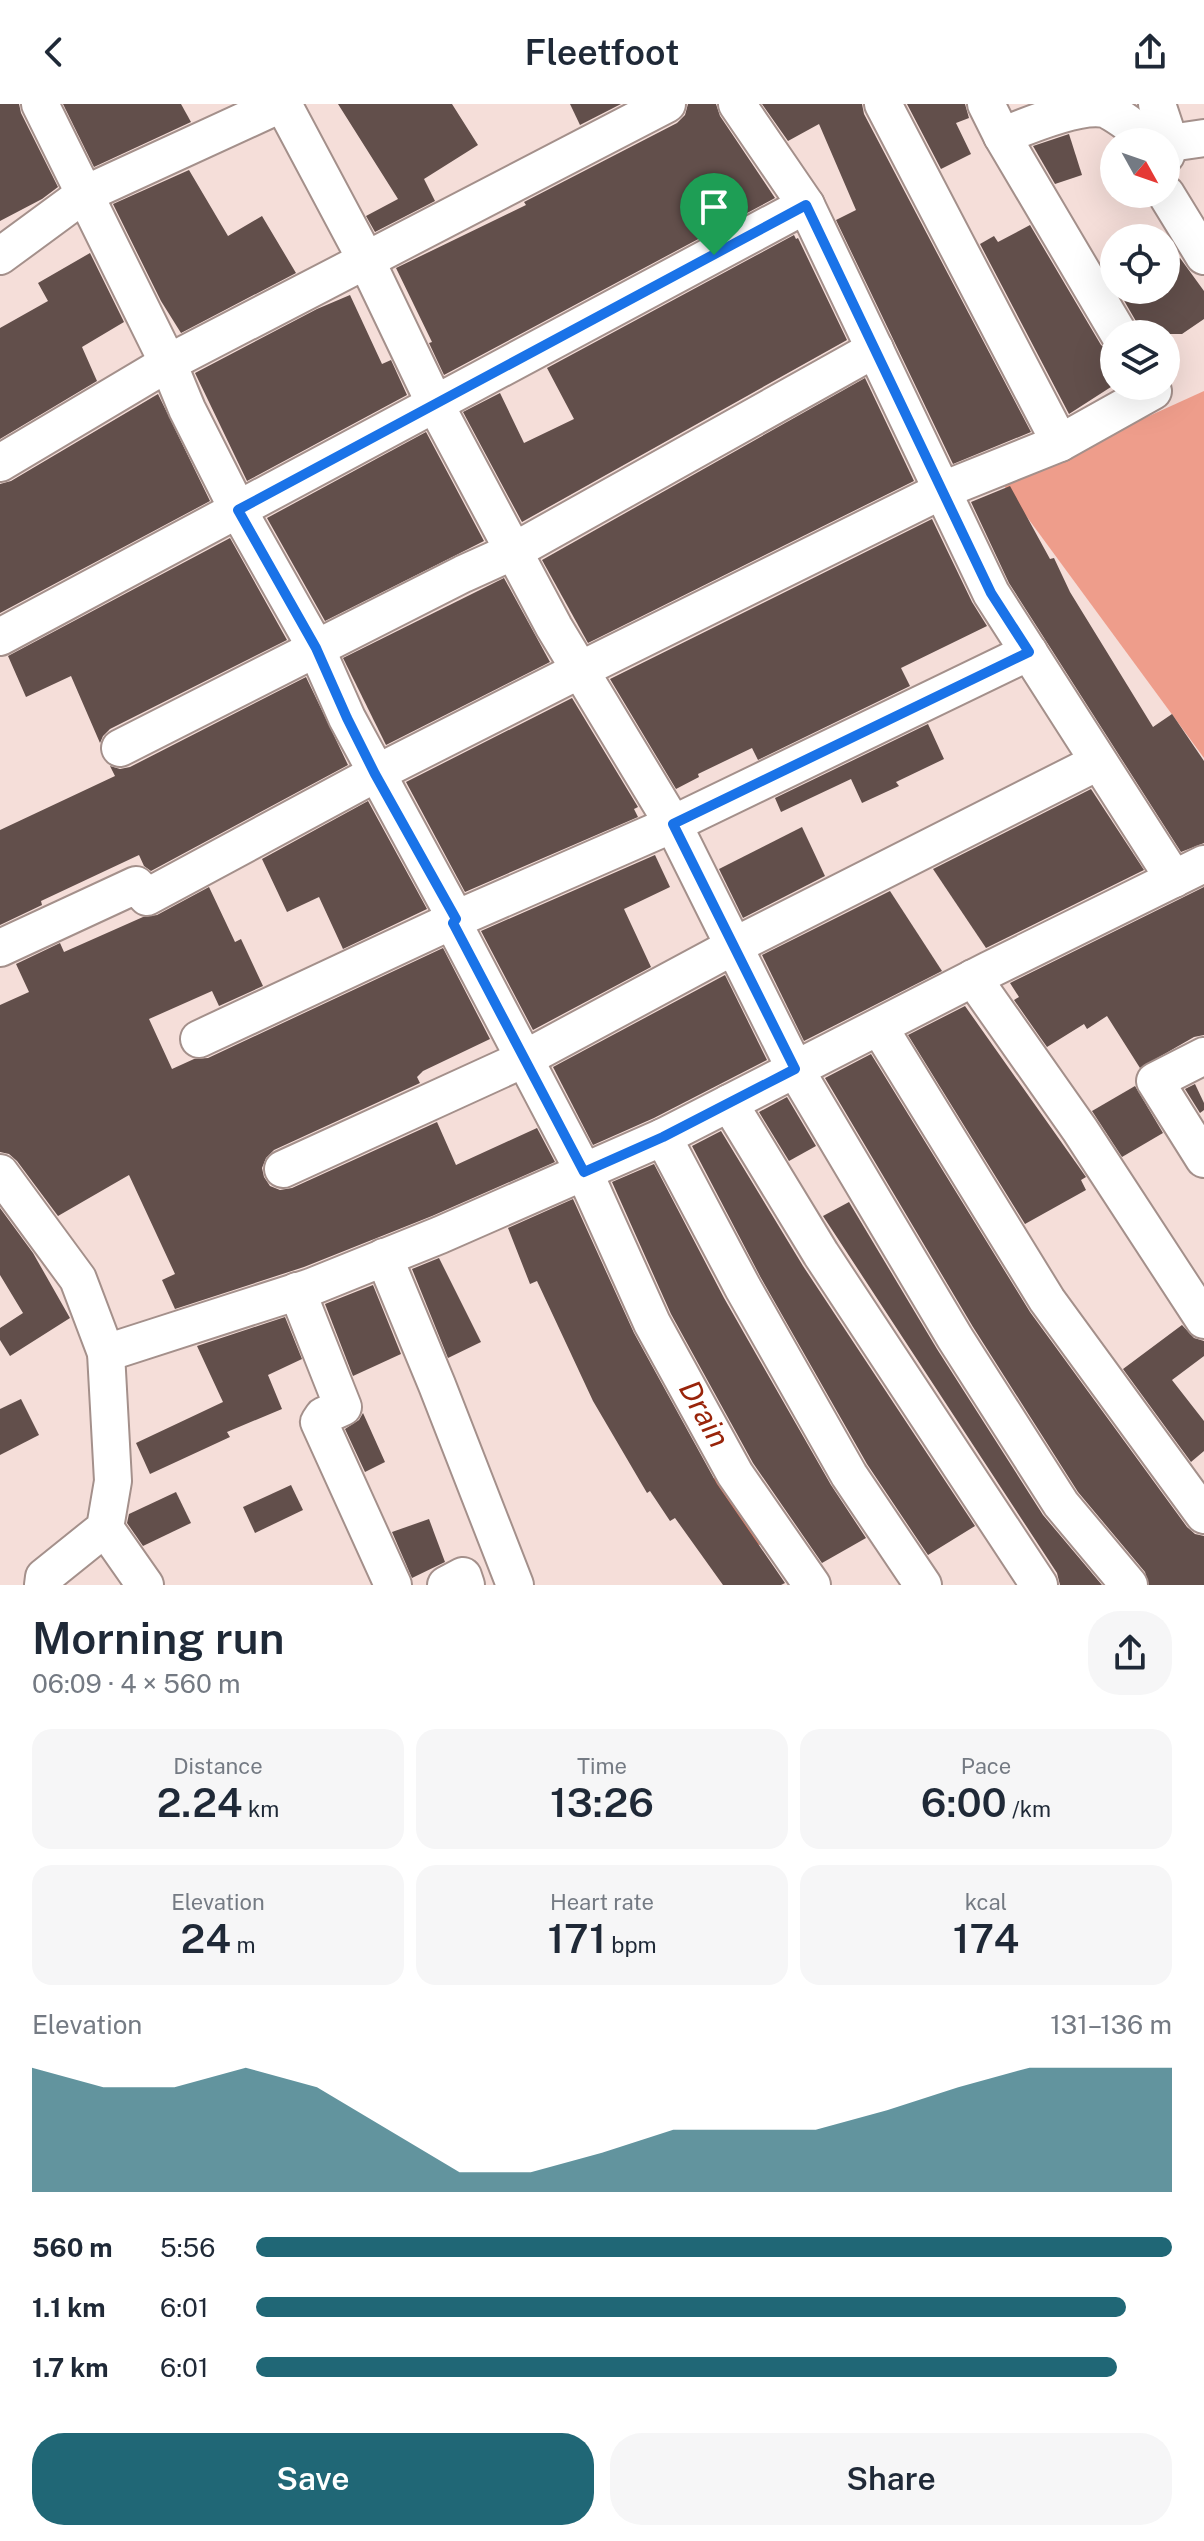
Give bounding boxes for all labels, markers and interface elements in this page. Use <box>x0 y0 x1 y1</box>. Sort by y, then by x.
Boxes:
icon: back <box>32 30 76 74</box>
icon: share <box>1128 30 1172 74</box>
text: Fleetfoot <box>524 31 680 73</box>
north arrow <box>1100 128 1180 208</box>
map controls <box>1100 128 1180 400</box>
pin <box>680 173 748 255</box>
icon: arrive <box>692 185 736 229</box>
button: locate <box>1100 224 1180 304</box>
button: layers <box>1100 320 1180 400</box>
water label: Drain <box>672 1374 738 1453</box>
button: share <box>1088 1611 1172 1695</box>
text: Morning run <box>32 1612 285 1664</box>
text: 06:09 · 4 × 560 m <box>32 1668 241 1699</box>
text: Distance <box>173 1753 263 1779</box>
text: Time <box>577 1753 627 1779</box>
text: Pace <box>961 1753 1011 1779</box>
text: 2.24 <box>157 1779 243 1826</box>
text: 13:26 <box>550 1779 654 1826</box>
text: 6:00 <box>921 1779 1007 1826</box>
text: km <box>243 1796 279 1822</box>
text: /km <box>1007 1796 1051 1822</box>
text: Elevation <box>171 1889 265 1915</box>
text: Heart rate <box>550 1889 654 1915</box>
text: kcal <box>965 1889 1007 1915</box>
text: 24 <box>181 1915 231 1962</box>
text: 171 <box>547 1915 606 1962</box>
text: 174 <box>953 1915 1019 1962</box>
text: m <box>231 1932 255 1958</box>
text: bpm <box>606 1932 657 1958</box>
text: Elevation <box>32 2009 142 2040</box>
text: 131–136 m <box>1050 2009 1172 2040</box>
text: 560 m <box>32 2232 113 2263</box>
text: 5:56 <box>160 2232 215 2263</box>
text: 1.1 km <box>32 2292 105 2323</box>
text: 6:01 <box>160 2292 209 2323</box>
text: 1.7 km <box>32 2352 109 2383</box>
text: 6:01 <box>160 2352 209 2383</box>
button: Save <box>32 2433 594 2525</box>
button: Share <box>610 2433 1172 2525</box>

